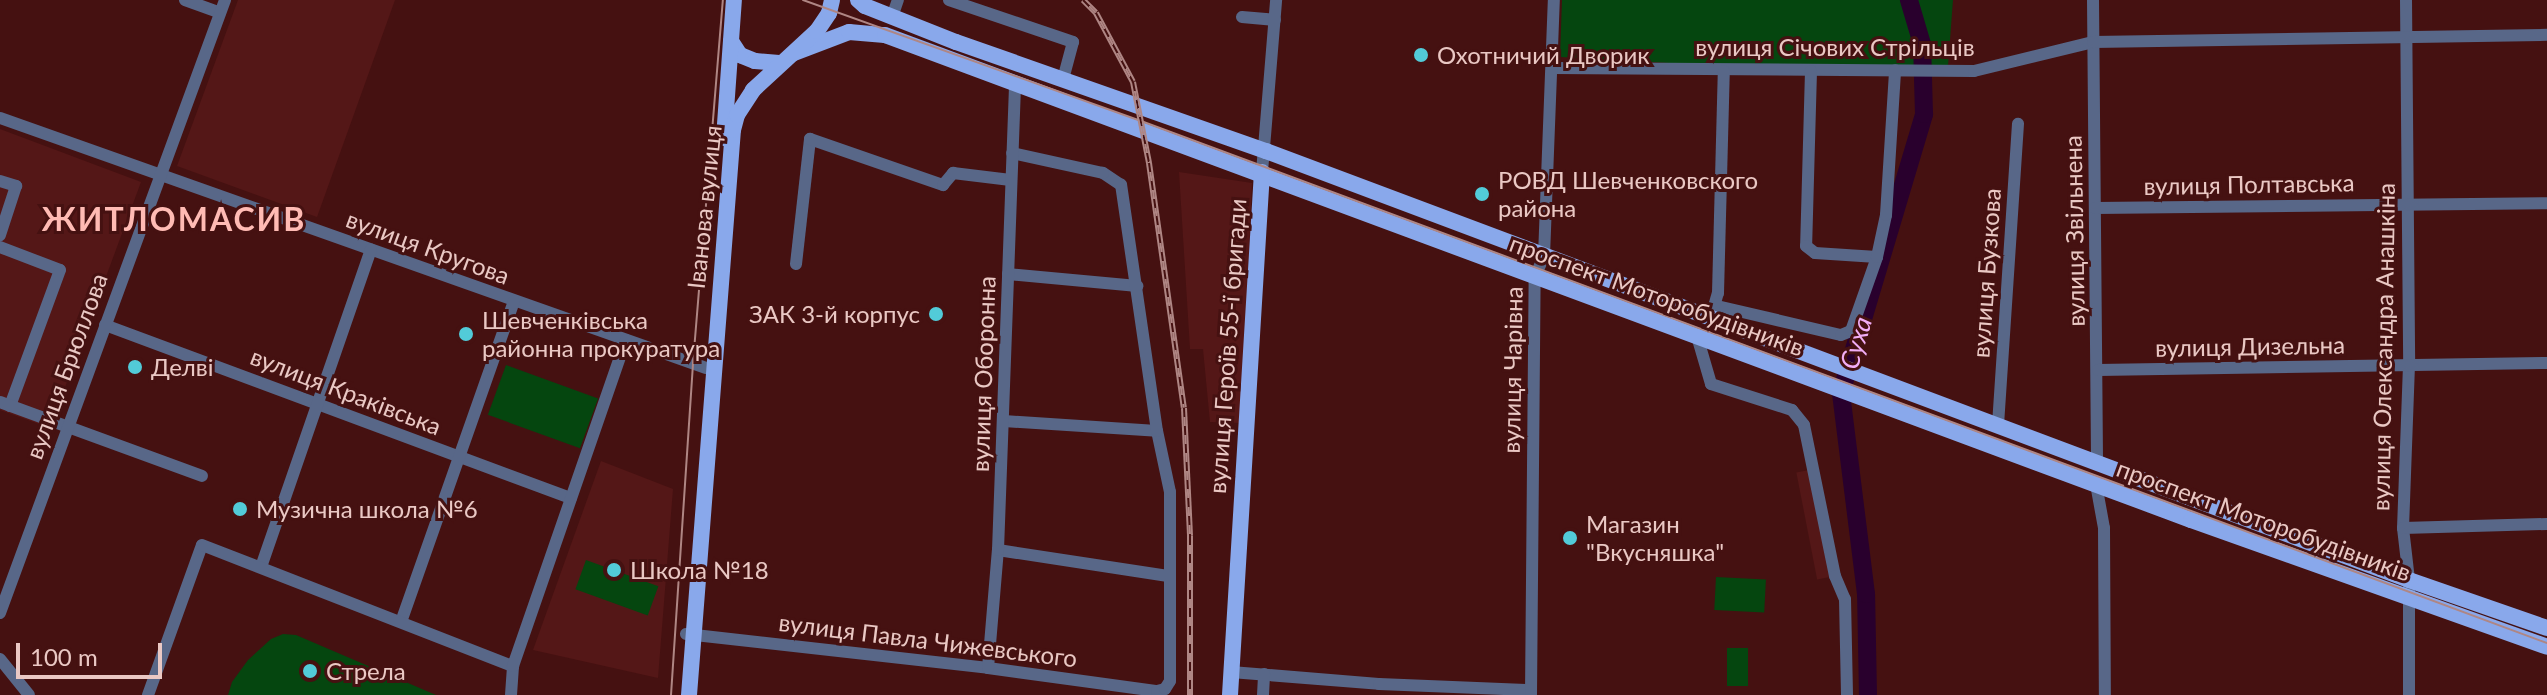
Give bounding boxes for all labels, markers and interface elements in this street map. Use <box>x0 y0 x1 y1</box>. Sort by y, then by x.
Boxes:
street label: вулиця Січових Стрільців <box>1695 33 1975 61</box>
place label: Охотничий Дворик <box>1437 41 1650 69</box>
marker: Охотничий Дворик <box>1412 46 1430 64</box>
street label: Іванова вулиця <box>681 124 727 290</box>
street label: вулиця Звільнена <box>2058 135 2090 327</box>
place label: РОВД Шевченковского района <box>1498 166 1758 222</box>
street label: вулиця Полтавська <box>2143 168 2355 200</box>
street label: вулиця Олександра Анашкіна <box>2366 183 2400 511</box>
marker: РОВД Шевченковского района <box>1473 185 1491 203</box>
street label: вулиця Бузкова <box>1966 187 2006 359</box>
street label: вулиця Героїв 55-ї бригади <box>1202 197 1252 495</box>
district label: ЖИТЛОМАСИВ <box>42 200 306 238</box>
street label: вулиця Кругова <box>343 204 513 290</box>
street label: проспект Моторобудівників <box>1506 228 1808 362</box>
street label: вулиця Брюллова <box>19 269 113 463</box>
street label: вулиця Оборонна <box>965 276 1001 472</box>
street label: вулиця Чарівна <box>1496 286 1528 454</box>
place label: ЗАК 3-й корпус <box>749 300 920 328</box>
marker: ЗАК 3-й корпус <box>927 305 945 323</box>
place label: Шевченківська районна прокуратура <box>482 306 720 362</box>
water label: Суха <box>1833 313 1879 373</box>
marker: Шевченківська районна прокуратура <box>457 325 475 343</box>
street label: вулиця Дизельна <box>2155 330 2345 362</box>
street label: вулиця Краківська <box>247 341 445 441</box>
place label: Делві <box>151 353 214 381</box>
marker: Делві <box>126 358 144 376</box>
street label: проспект Моторобудівників <box>2113 453 2415 587</box>
place label: Музична школа №6 <box>256 495 478 523</box>
marker: Музична школа №6 <box>231 500 249 518</box>
place label: Магазин "Вкусняшка" <box>1586 510 1724 566</box>
marker: Магазин "Вкусняшка" <box>1561 529 1579 547</box>
place label: Школа №18 <box>630 556 769 584</box>
marker: Школа №18 <box>605 561 623 579</box>
street label: вулиця Павла Чижевського <box>777 607 1079 673</box>
scale bar <box>20 627 166 677</box>
text: 100 m <box>30 642 98 671</box>
place label: Стрела <box>326 657 406 685</box>
marker: Стрела <box>301 662 319 680</box>

